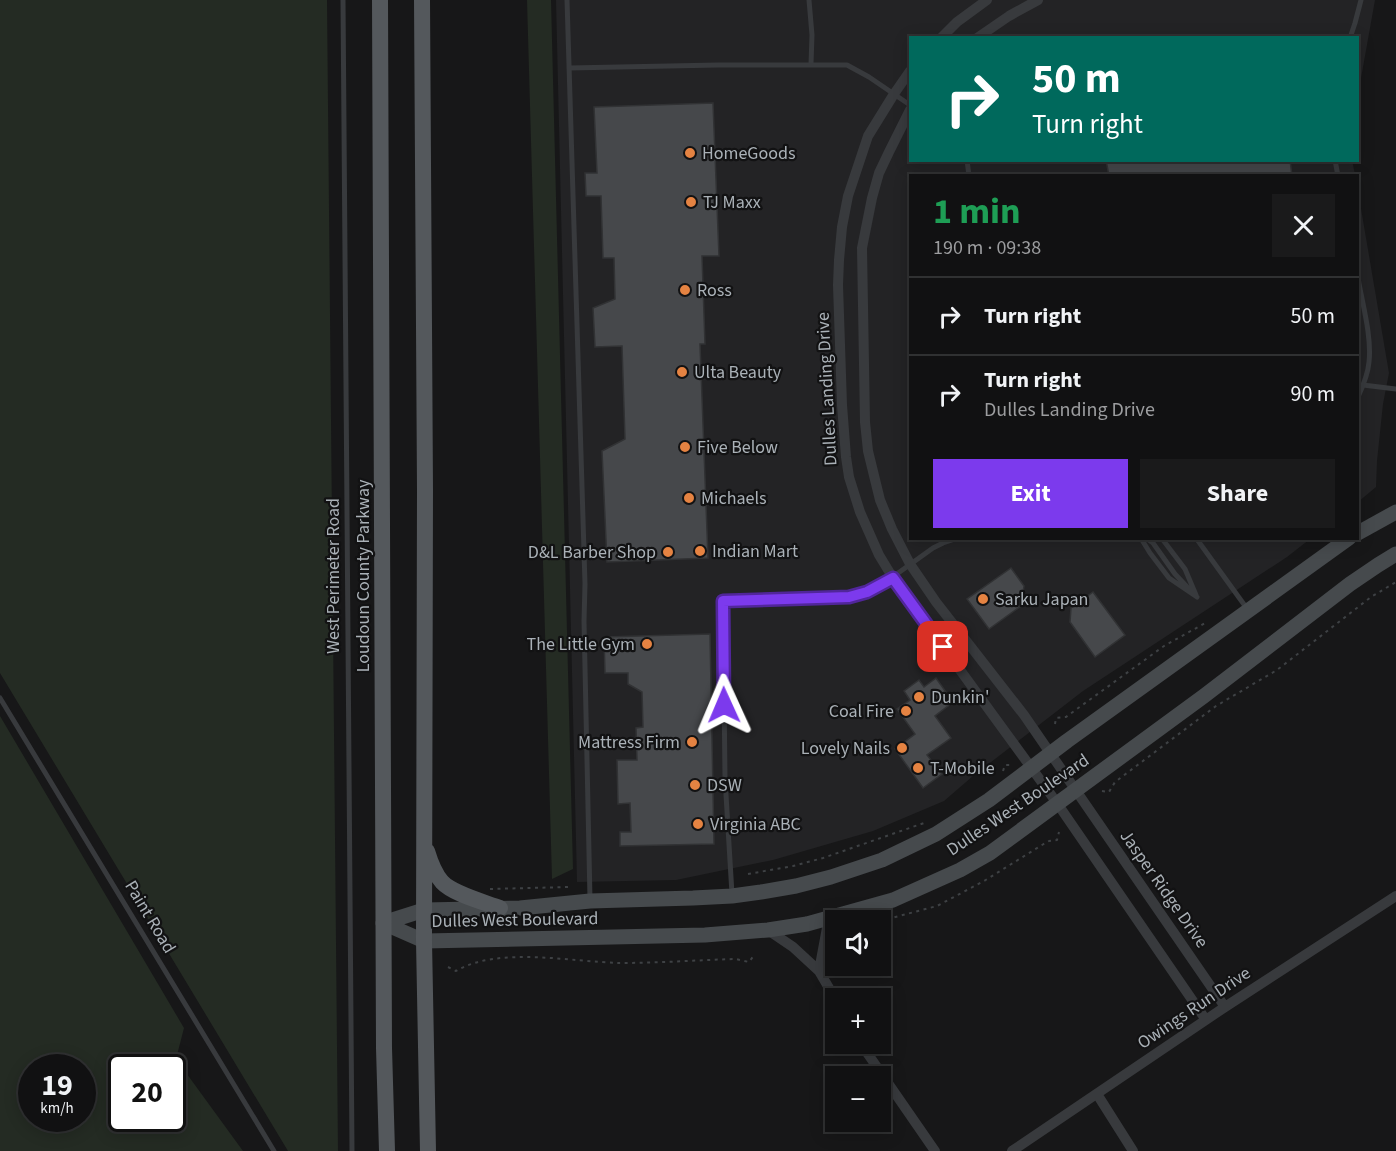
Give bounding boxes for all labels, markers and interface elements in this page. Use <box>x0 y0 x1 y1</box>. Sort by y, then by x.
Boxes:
text: 50 m <box>1032 49 1121 109</box>
icon: right <box>933 60 1011 138</box>
text: Turn right <box>1032 105 1143 144</box>
place label: HomeGoods <box>702 141 796 166</box>
marker: HomeGoods <box>683 146 697 160</box>
text: 1 min <box>933 186 1021 237</box>
place label: TJ Maxx <box>703 190 761 215</box>
button: close <box>1272 194 1335 257</box>
marker: TJ Maxx <box>684 195 698 209</box>
text: 190 m · 09:38 <box>933 234 1041 262</box>
place label: Ross <box>697 278 732 303</box>
marker: Ross <box>678 283 692 297</box>
icon: right <box>933 300 966 333</box>
text: Turn right <box>984 300 1081 332</box>
text: 50 m <box>1290 300 1335 332</box>
street label: Dulles Landing Drive <box>810 312 844 466</box>
place label: Ulta Beauty <box>694 360 782 385</box>
text: Turn right <box>984 364 1081 396</box>
marker: Ulta Beauty <box>675 365 689 379</box>
icon: right <box>933 378 966 411</box>
text: 90 m <box>1290 378 1335 410</box>
text: Dulles Landing Drive <box>984 396 1155 424</box>
place label: Five Below <box>697 435 778 460</box>
marker: Five Below <box>678 440 692 454</box>
button: Exit <box>933 459 1128 528</box>
button: Share <box>1140 459 1335 528</box>
street label: Loudoun County Parkway <box>351 479 376 672</box>
place label: Michaels <box>701 486 767 511</box>
marker: Michaels <box>682 491 696 505</box>
street label: West Perimeter Road <box>321 498 346 654</box>
place label: Indian Mart <box>712 539 798 564</box>
place label: D&L Barber Shop <box>528 540 656 565</box>
marker: Indian Mart <box>693 544 707 558</box>
marker: D&L Barber Shop <box>661 545 675 559</box>
place label: Sarku Japan <box>995 587 1088 612</box>
marker: Sarku Japan <box>976 592 990 606</box>
pin <box>917 621 968 672</box>
icon: arrive <box>926 630 959 663</box>
place label: The Little Gym <box>526 632 635 657</box>
marker: The Little Gym <box>640 637 654 651</box>
position arrow <box>692 673 756 737</box>
place label: Dunkin' <box>931 685 989 710</box>
marker: Dunkin' <box>912 690 926 704</box>
place label: Coal Fire <box>829 699 894 724</box>
marker: Coal Fire <box>899 704 913 718</box>
place label: Mattress Firm <box>578 730 680 755</box>
marker: Mattress Firm <box>685 735 699 749</box>
place label: Lovely Nails <box>801 736 890 761</box>
marker: Lovely Nails <box>895 741 909 755</box>
street label: Dulles West Boulevard <box>942 748 1094 862</box>
place label: T-Mobile <box>930 756 995 781</box>
marker: T-Mobile <box>911 761 925 775</box>
place label: DSW <box>707 773 742 798</box>
marker: DSW <box>688 778 702 792</box>
place label: Virginia ABC <box>710 812 801 837</box>
marker: Virginia ABC <box>691 817 705 831</box>
street label: Jasper Ridge Drive <box>1114 825 1214 953</box>
street label: Paint Road <box>118 876 182 958</box>
street label: Dulles West Boulevard <box>431 906 599 934</box>
map controls <box>825 910 891 1132</box>
button: sound <box>825 910 891 976</box>
street label: Owings Run Drive <box>1132 961 1256 1055</box>
button: + <box>825 988 891 1054</box>
speed limit sign: 20 <box>108 1054 186 1132</box>
text: 19 <box>41 1064 73 1107</box>
button: − <box>825 1066 891 1132</box>
text: km/h <box>40 1098 74 1119</box>

